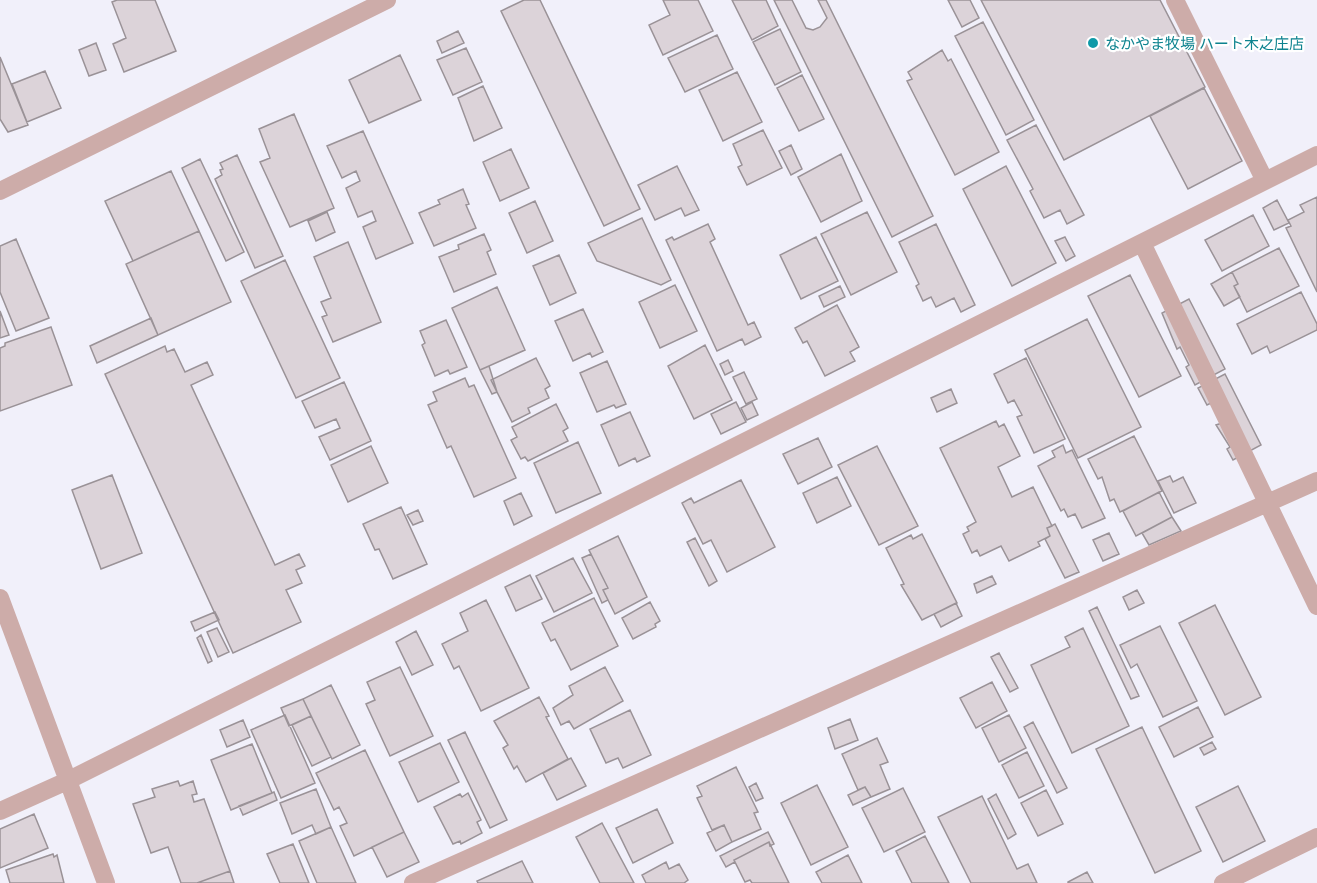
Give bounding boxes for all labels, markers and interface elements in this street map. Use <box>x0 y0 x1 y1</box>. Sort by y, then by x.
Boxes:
place label: なかやま牧場 ハート木之庄店 <box>1105 34 1304 53</box>
marker: なかやま牧場 ハート木之庄店 <box>1086 36 1100 50</box>

